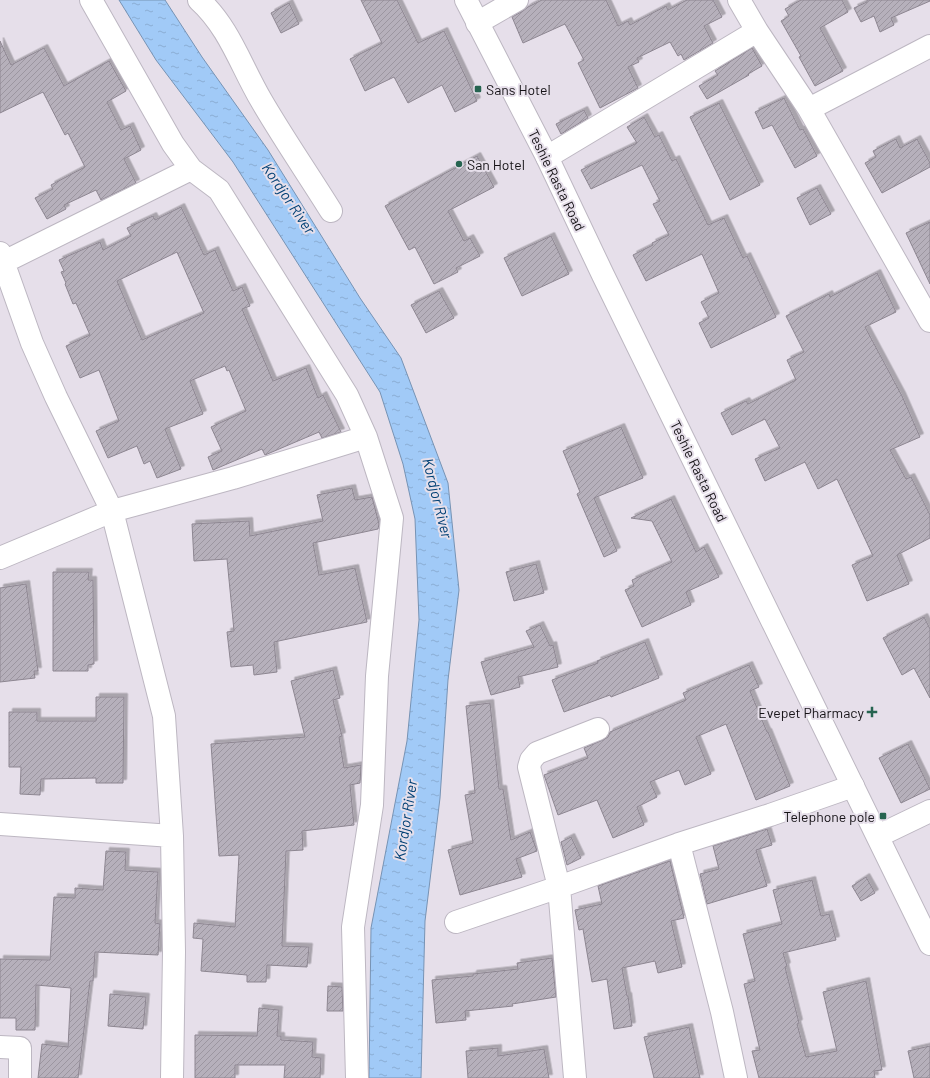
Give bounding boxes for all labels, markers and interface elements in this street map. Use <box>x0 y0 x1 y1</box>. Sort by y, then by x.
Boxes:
place label: Sans Hotel <box>486 81 551 98</box>
marker: Sans Hotel <box>473 84 483 94</box>
street label: Teshie Rasta Road <box>525 126 589 234</box>
place label: San Hotel <box>467 156 525 173</box>
water label: Kordjor River <box>259 159 320 238</box>
marker: San Hotel <box>454 159 464 169</box>
street label: Teshie Rasta Road <box>667 417 731 525</box>
water label: Kordjor River <box>419 456 457 541</box>
place label: Evepet Pharmacy <box>758 704 865 721</box>
marker: Evepet Pharmacy <box>867 707 877 717</box>
water label: Kordjor River <box>390 778 420 862</box>
place label: Telephone pole <box>783 808 875 825</box>
marker: Telephone pole <box>878 811 888 821</box>

